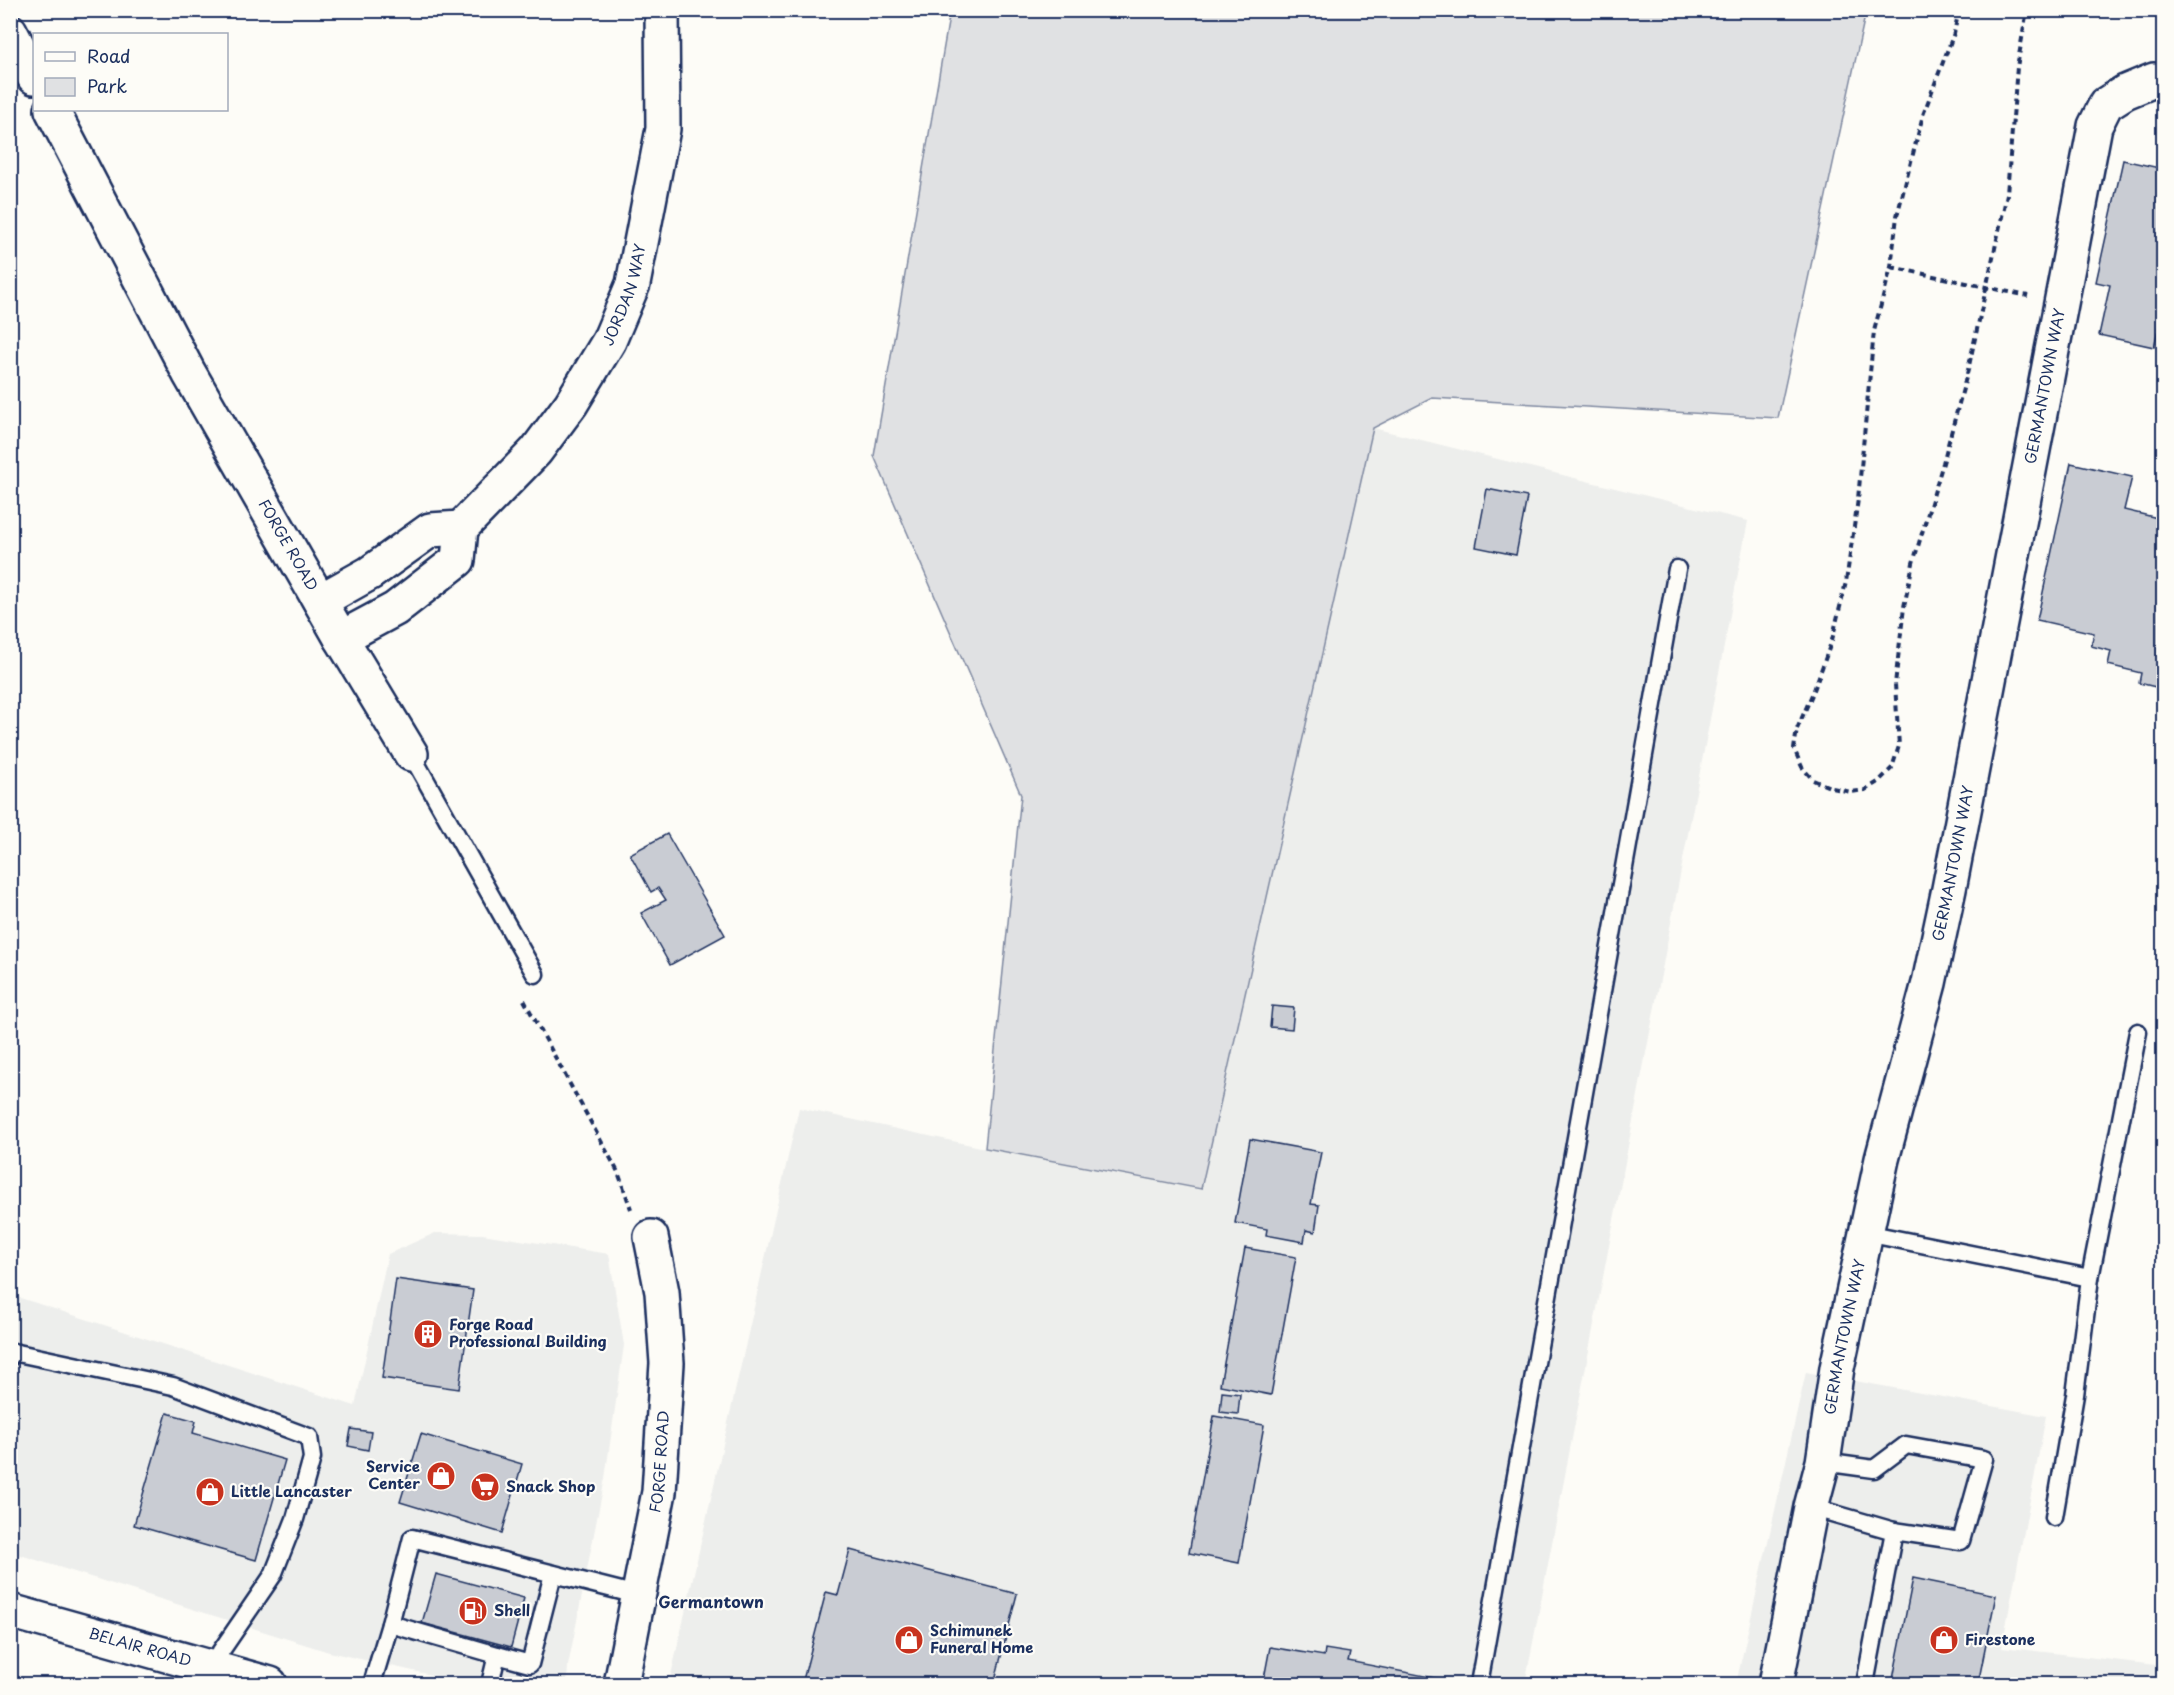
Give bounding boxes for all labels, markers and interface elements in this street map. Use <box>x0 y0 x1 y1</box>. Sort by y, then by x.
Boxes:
legend <box>33 33 228 111</box>
text: Road <box>87 42 131 69</box>
text: Park <box>87 72 127 99</box>
street label: JORDAN WAY <box>595 241 651 349</box>
street label: GERMANTOWN WAY <box>2018 306 2070 466</box>
street label: FORGE ROAD <box>254 494 325 595</box>
street label: GERMANTOWN WAY <box>1925 783 1979 943</box>
street label: GERMANTOWN WAY <box>1817 1256 1870 1416</box>
place label: Forge Road Professional Building <box>449 1312 607 1352</box>
building icon: Forge Road Professional Building <box>412 1318 444 1350</box>
street label: FORGE ROAD <box>642 1410 674 1514</box>
place label: Service Center <box>366 1454 420 1494</box>
shop icon: Service Center <box>425 1460 457 1492</box>
supermarket icon: Snack Shop <box>469 1471 501 1503</box>
place label: Snack Shop <box>506 1474 595 1497</box>
shop icon: Little Lancaster <box>194 1476 226 1508</box>
place label: Little Lancaster <box>231 1479 352 1502</box>
district label: Germantown <box>658 1589 764 1613</box>
fuel station icon: Shell <box>457 1595 489 1627</box>
place label: Shell <box>494 1598 530 1621</box>
place label: Schimunek Funeral Home <box>930 1618 1033 1658</box>
street label: BELAIR ROAD <box>86 1621 194 1671</box>
shop icon: Schimunek Funeral Home <box>893 1624 925 1656</box>
shop icon: Firestone <box>1928 1624 1960 1656</box>
place label: Firestone <box>1965 1627 2036 1650</box>

